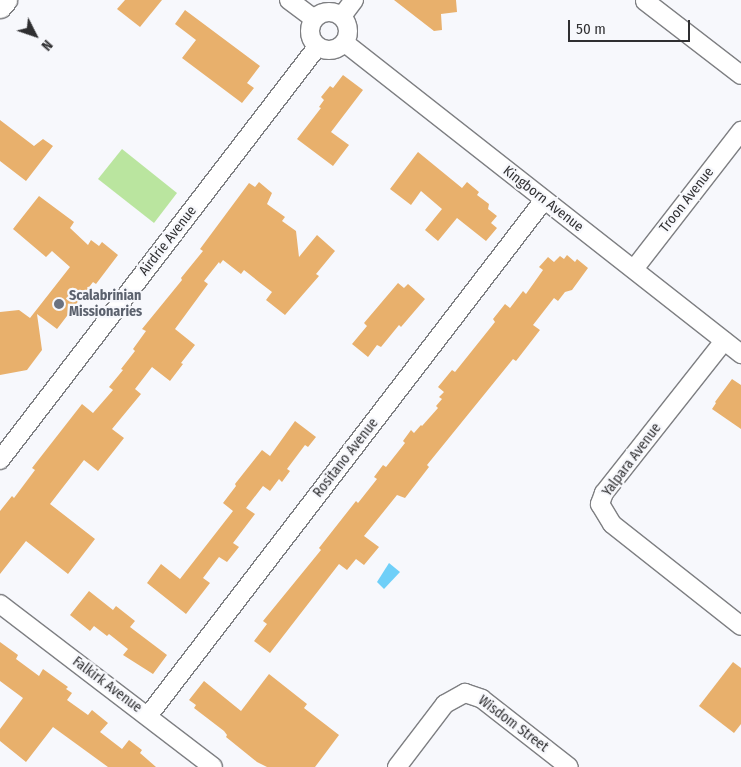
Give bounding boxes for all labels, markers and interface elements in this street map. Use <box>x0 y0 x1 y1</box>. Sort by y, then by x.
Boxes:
north arrow <box>10 10 60 60</box>
scale bar <box>571 10 694 42</box>
text: 50 m <box>576 20 606 38</box>
text: N <box>38 36 56 54</box>
street label: Kingborn Avenue <box>499 162 587 236</box>
street label: Troon Avenue <box>656 164 718 236</box>
street label: Airdrie Avenue <box>136 203 200 279</box>
place label: Scalabrinian Missionaries <box>69 288 142 321</box>
marker: Scalabrinian Missionaries <box>53 298 65 310</box>
street label: Rositano Avenue <box>310 415 382 501</box>
street label: Yalpara Avenue <box>599 420 665 500</box>
street label: Falkirk Avenue <box>69 653 145 717</box>
street label: Wisdom Street <box>475 692 551 756</box>

